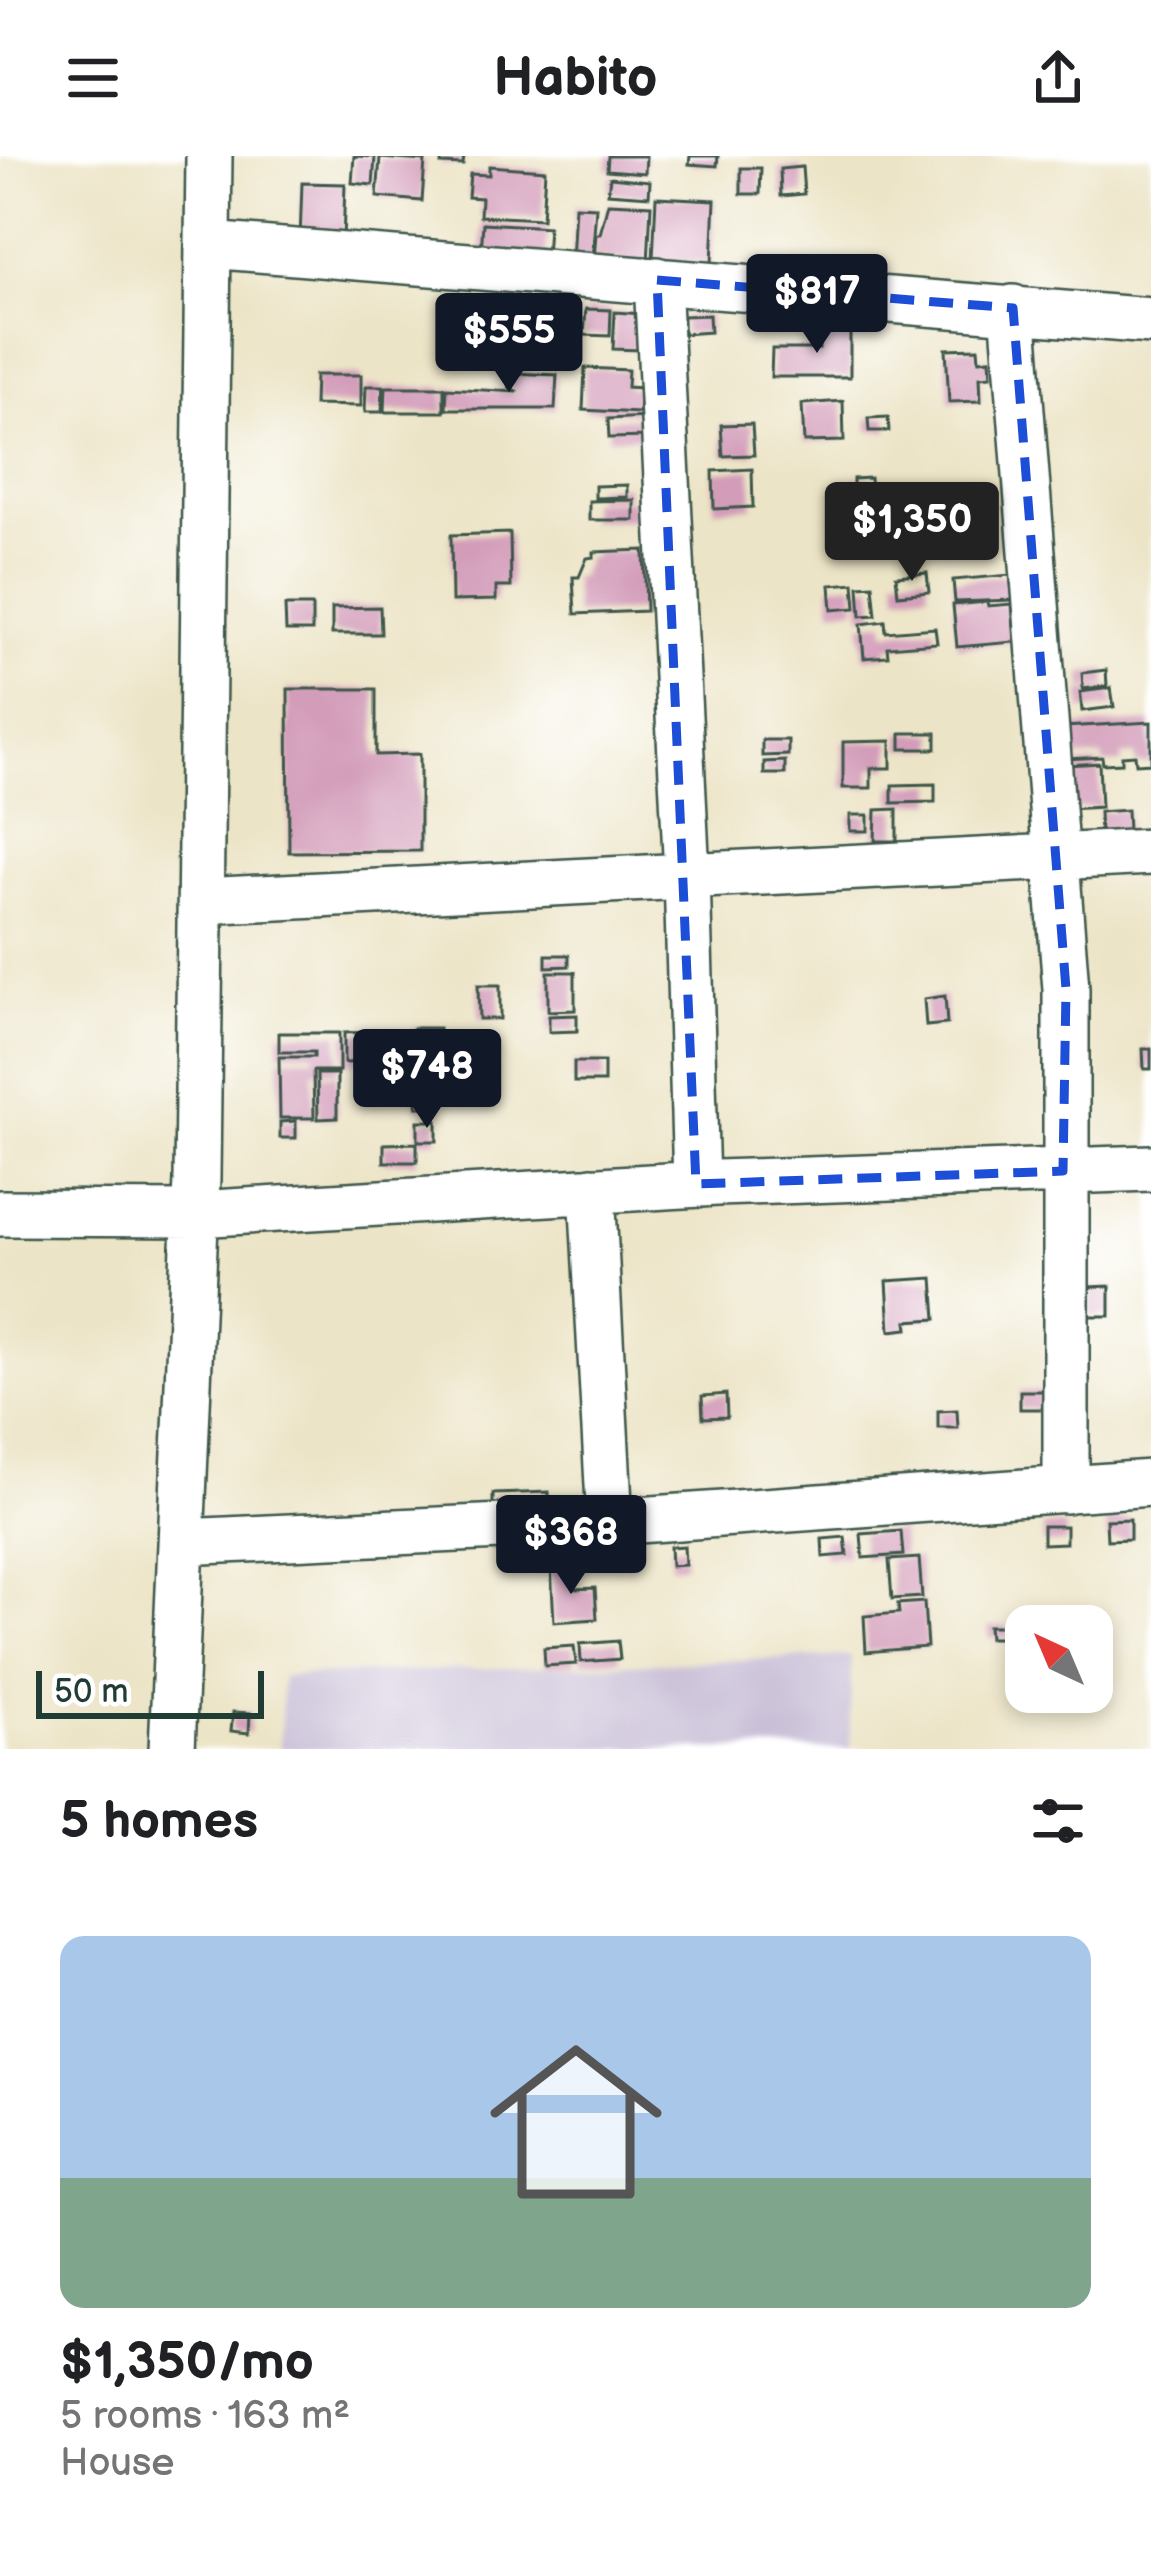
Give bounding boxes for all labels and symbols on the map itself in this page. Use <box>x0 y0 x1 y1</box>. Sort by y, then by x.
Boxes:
pin: $817 <box>746 254 888 356</box>
pin: $555 <box>438 293 580 395</box>
pin: $1,350 <box>814 482 1010 584</box>
pin: $748 <box>356 1029 498 1131</box>
pin: $368 <box>500 1495 642 1597</box>
north arrow <box>1005 1605 1113 1713</box>
scale bar <box>36 1665 264 1718</box>

